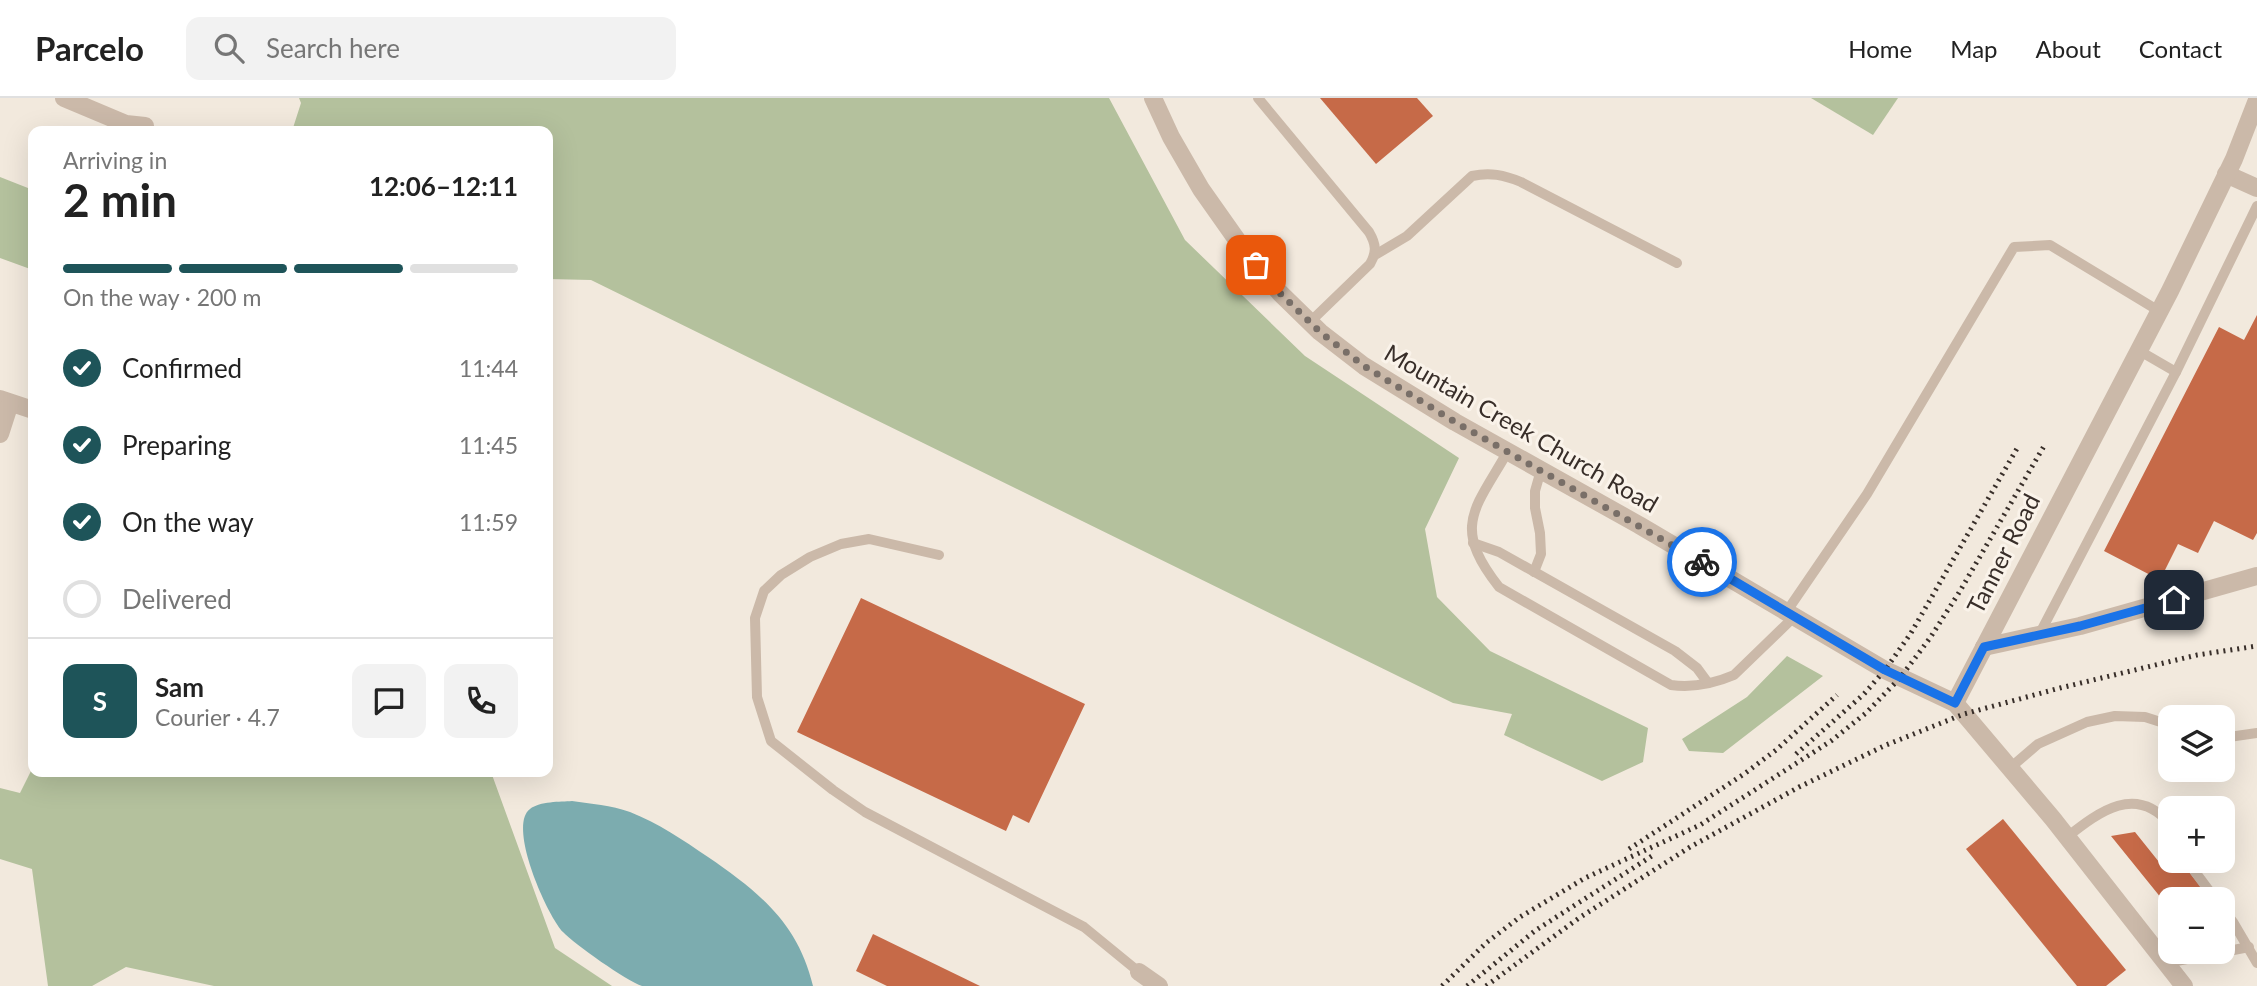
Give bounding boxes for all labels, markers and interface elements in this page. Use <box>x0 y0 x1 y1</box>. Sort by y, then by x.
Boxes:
search box <box>186 17 676 80</box>
text: Parcelo <box>35 28 144 68</box>
icon: search <box>210 29 248 67</box>
text: Search here <box>266 32 400 64</box>
text: Home <box>1848 34 1912 63</box>
text: Map <box>1950 34 1998 63</box>
text: About <box>2036 34 2101 63</box>
text: Contact <box>2139 34 2222 63</box>
text: Arriving in <box>63 146 167 174</box>
text: 12:06–12:11 <box>369 170 518 202</box>
text: 2 min <box>63 172 177 227</box>
pin <box>1226 235 1286 295</box>
icon: bag <box>1237 246 1275 284</box>
text: On the way · 200 m <box>63 283 262 311</box>
street label: Mountain Creek Church Road <box>1380 337 1664 518</box>
icon: check <box>63 349 101 387</box>
text: Confirmed <box>122 352 242 384</box>
text: 11:44 <box>459 354 518 382</box>
icon: check <box>63 426 101 464</box>
text: Preparing <box>122 429 231 461</box>
text: 11:45 <box>459 431 518 459</box>
street label: Tanner Road <box>1960 489 2045 618</box>
icon: check <box>63 503 101 541</box>
text: On the way <box>122 506 254 538</box>
text: 11:59 <box>459 508 518 536</box>
courier <box>1667 527 1737 597</box>
icon: bike <box>1683 543 1721 581</box>
pin <box>2144 570 2204 630</box>
icon: home <box>2155 581 2193 619</box>
text: Delivered <box>122 583 232 615</box>
button: chat <box>352 664 426 738</box>
button: phone <box>444 664 518 738</box>
text: Sam <box>155 671 204 703</box>
text: S <box>93 685 107 717</box>
text: Courier · 4.7 <box>155 703 280 731</box>
map controls <box>2158 705 2235 964</box>
button: layers <box>2158 705 2235 782</box>
button: + <box>2158 796 2235 873</box>
button: − <box>2158 887 2235 964</box>

